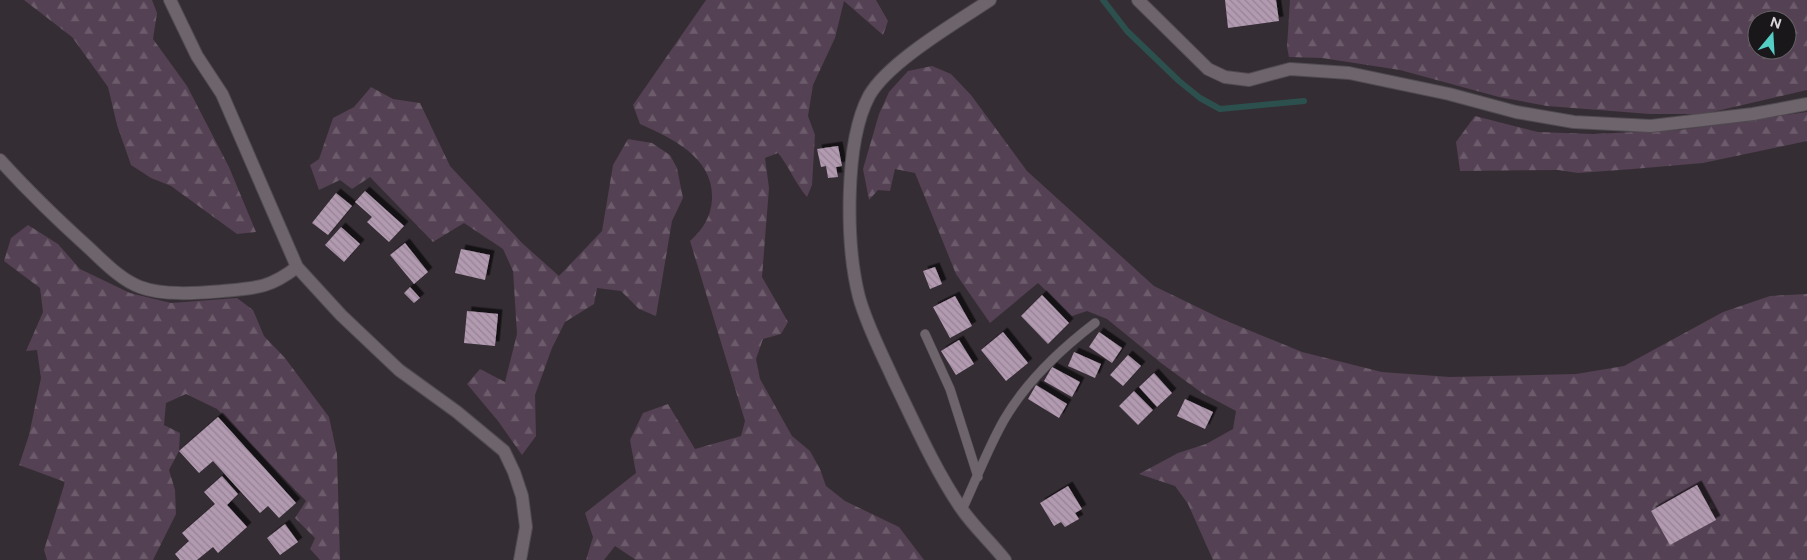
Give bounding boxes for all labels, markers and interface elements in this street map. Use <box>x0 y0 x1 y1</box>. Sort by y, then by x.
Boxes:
north arrow <box>1747 10 1797 60</box>
text: N <box>1768 13 1784 33</box>

